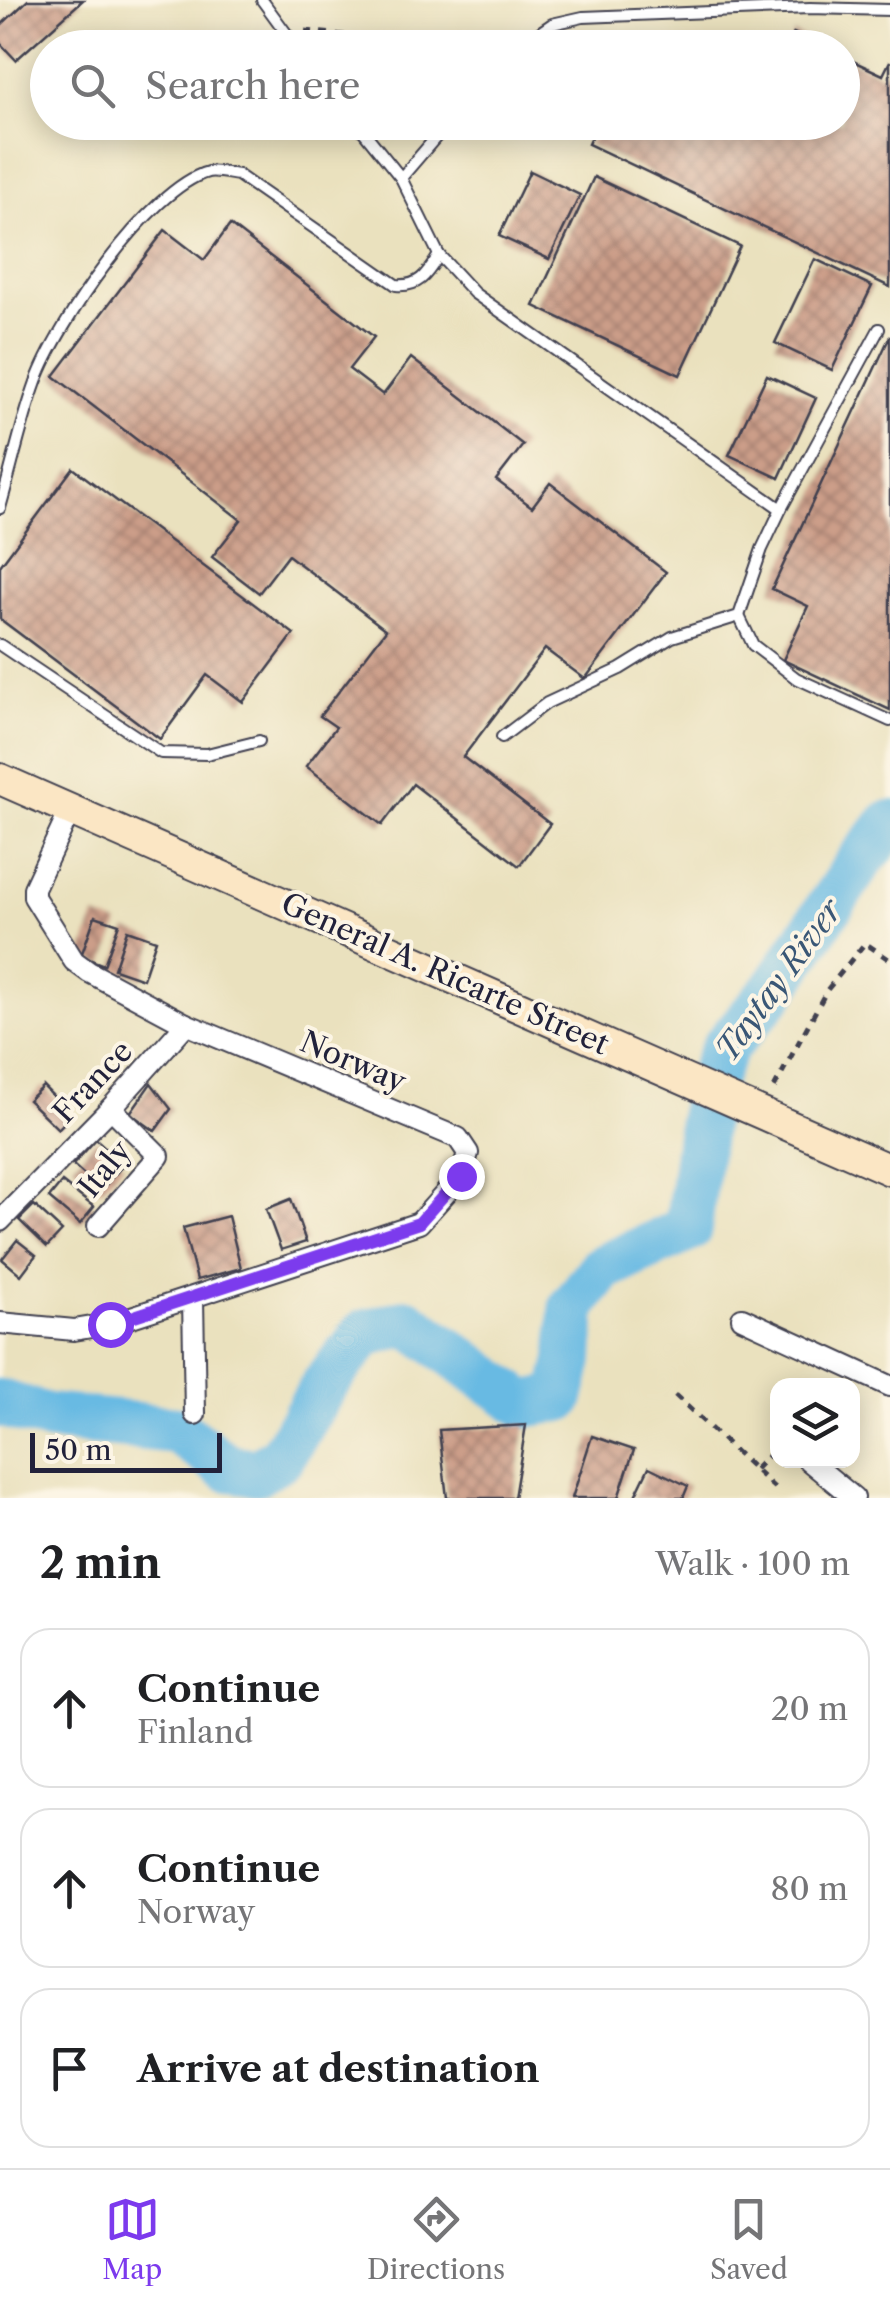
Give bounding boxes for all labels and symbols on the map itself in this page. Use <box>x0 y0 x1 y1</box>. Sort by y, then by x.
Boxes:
street label: General A. Ricarte Street <box>276 885 615 1063</box>
water label: Taytay River <box>707 890 851 1068</box>
street label: Norway <box>295 1023 412 1100</box>
street label: France <box>45 1033 140 1131</box>
street label: Italy <box>71 1133 139 1205</box>
route end <box>439 1154 485 1200</box>
route start <box>88 1302 134 1348</box>
scale bar <box>30 1428 222 1472</box>

